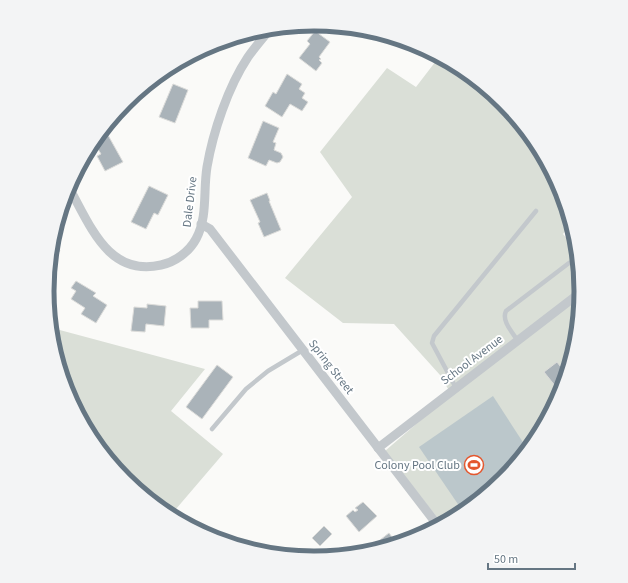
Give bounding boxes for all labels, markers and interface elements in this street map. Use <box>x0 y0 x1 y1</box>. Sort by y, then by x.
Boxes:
street label: Dale Drive <box>178 176 202 228</box>
street label: School Avenue <box>437 331 507 389</box>
street label: Spring Street <box>304 336 358 398</box>
sports icon: Colony Pool Club <box>463 454 485 476</box>
place label: Colony Pool Club <box>374 457 460 474</box>
scale bar <box>488 545 575 571</box>
text: 50 m <box>494 551 518 568</box>

